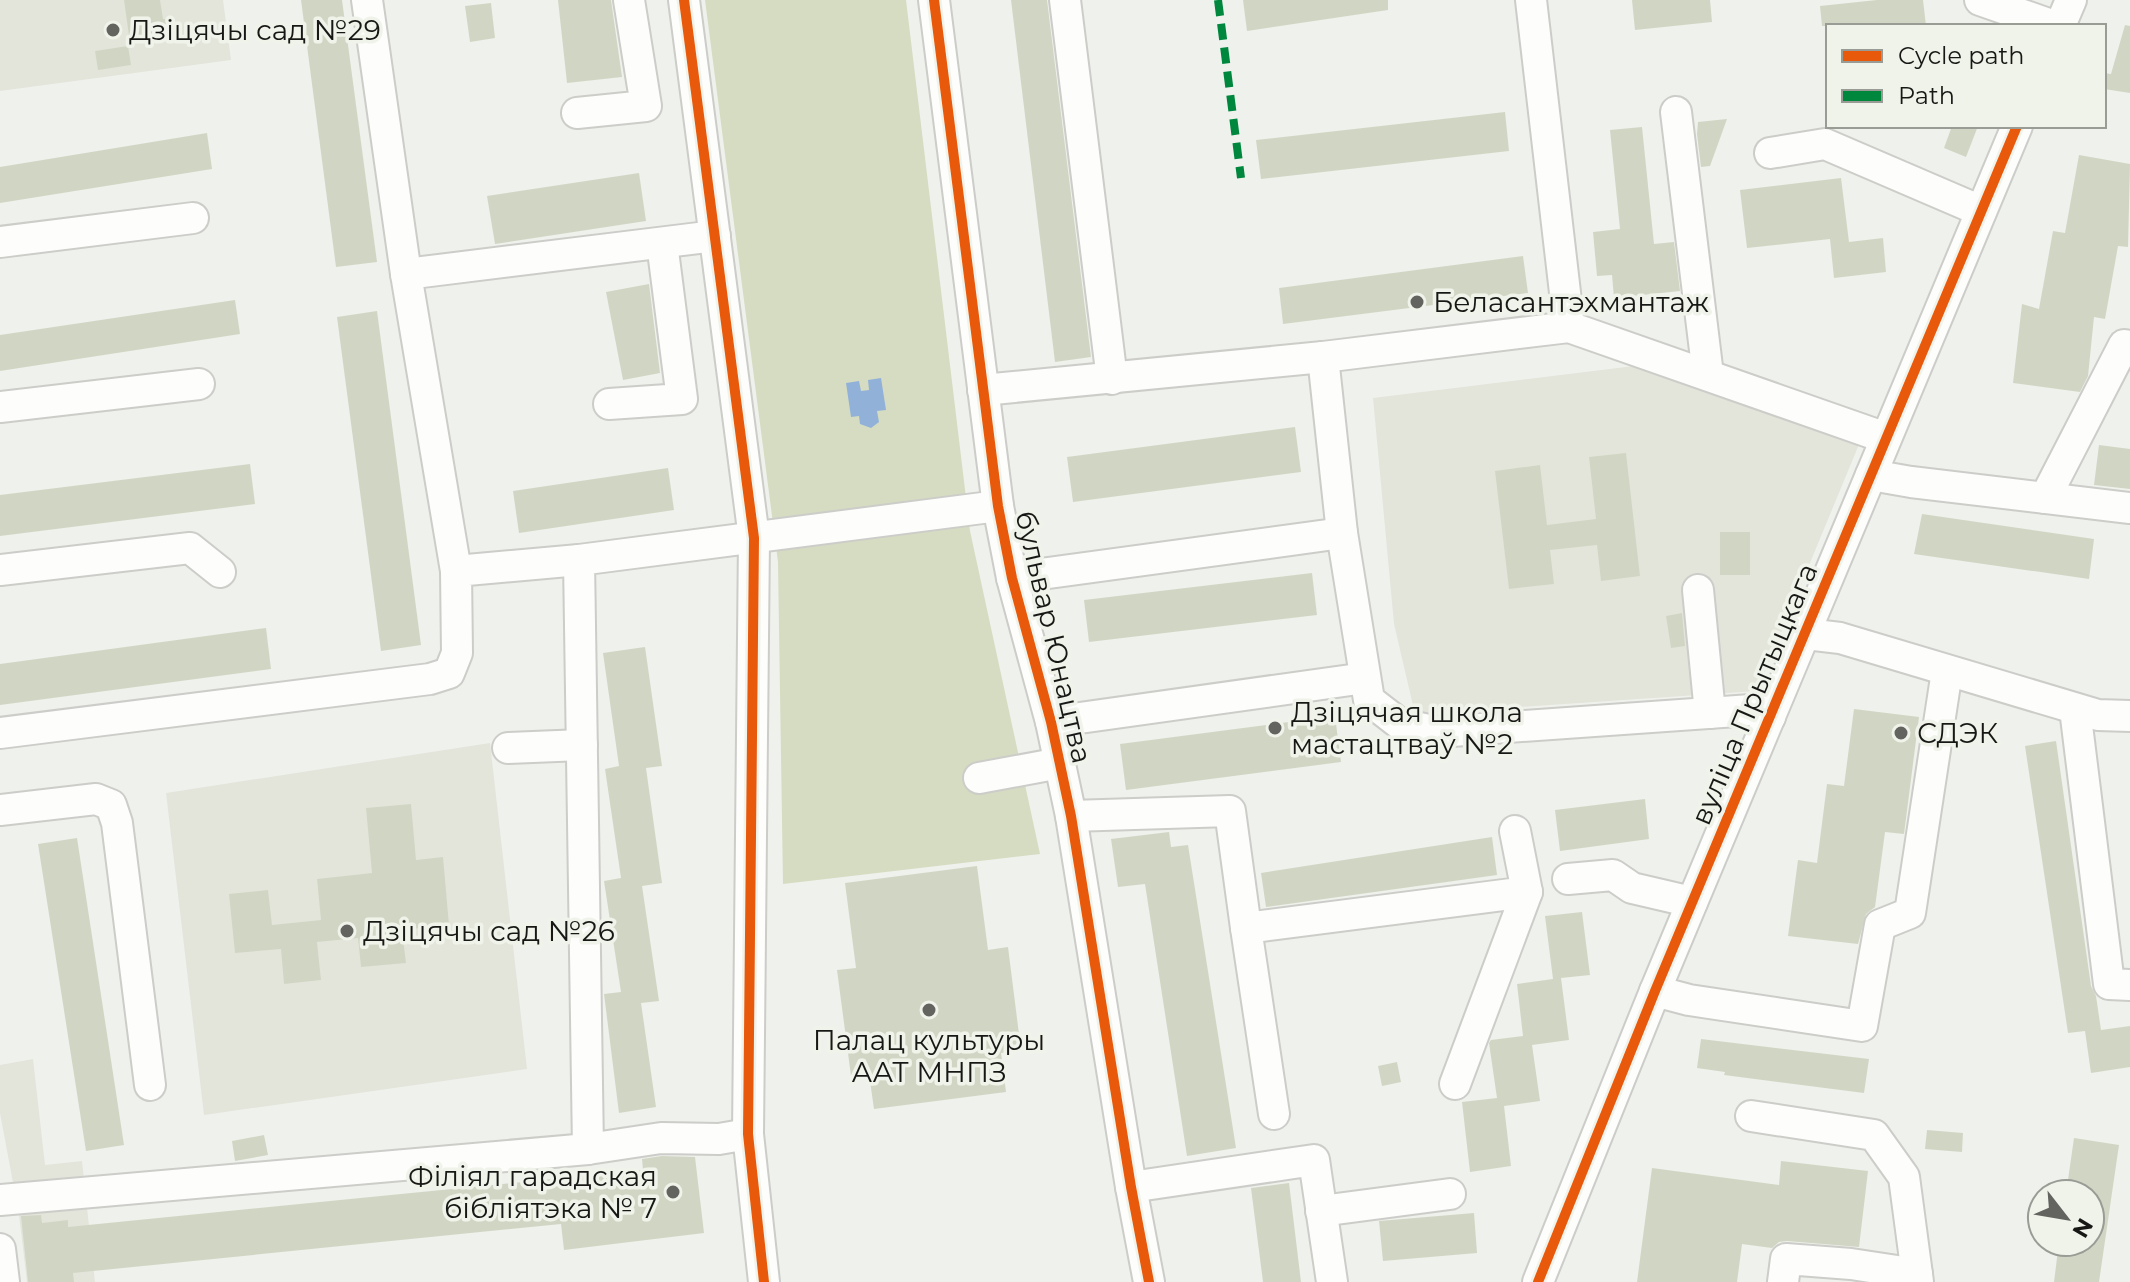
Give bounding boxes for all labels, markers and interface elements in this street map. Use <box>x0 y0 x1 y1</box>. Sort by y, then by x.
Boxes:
place label: Дзіцячы сад №29 <box>129 13 381 47</box>
marker: Дзіцячы сад №29 <box>104 21 122 39</box>
legend <box>1826 24 2106 128</box>
text: Cycle path <box>1898 41 2025 70</box>
text: Path <box>1898 81 1955 110</box>
place label: Беласантэхмантаж <box>1433 285 1709 319</box>
marker: Беласантэхмантаж <box>1408 293 1426 311</box>
street label: бульвар Юнацтва <box>1008 508 1100 766</box>
street label: вуліца Прытыцкага <box>1683 558 1825 830</box>
place label: Дзіцячая школа мастацтваў №2 <box>1291 695 1523 761</box>
place label: СДЭК <box>1917 716 1999 750</box>
marker: Дзіцячая школа мастацтваў №2 <box>1266 719 1284 737</box>
marker: СДЭК <box>1892 724 1910 742</box>
place label: Дзіцячы сад №26 <box>363 914 615 948</box>
marker: Дзіцячы сад №26 <box>338 922 356 940</box>
marker: Палац культуры ААТ МНПЗ <box>920 1001 938 1019</box>
place label: Палац культуры ААТ МНПЗ <box>813 1023 1045 1089</box>
place label: Філіял гарадская бібліятэка № 7 <box>408 1159 657 1225</box>
north arrow <box>2026 1178 2106 1258</box>
marker: Філіял гарадская бібліятэка № 7 <box>664 1183 682 1201</box>
text: N <box>2067 1213 2099 1243</box>

